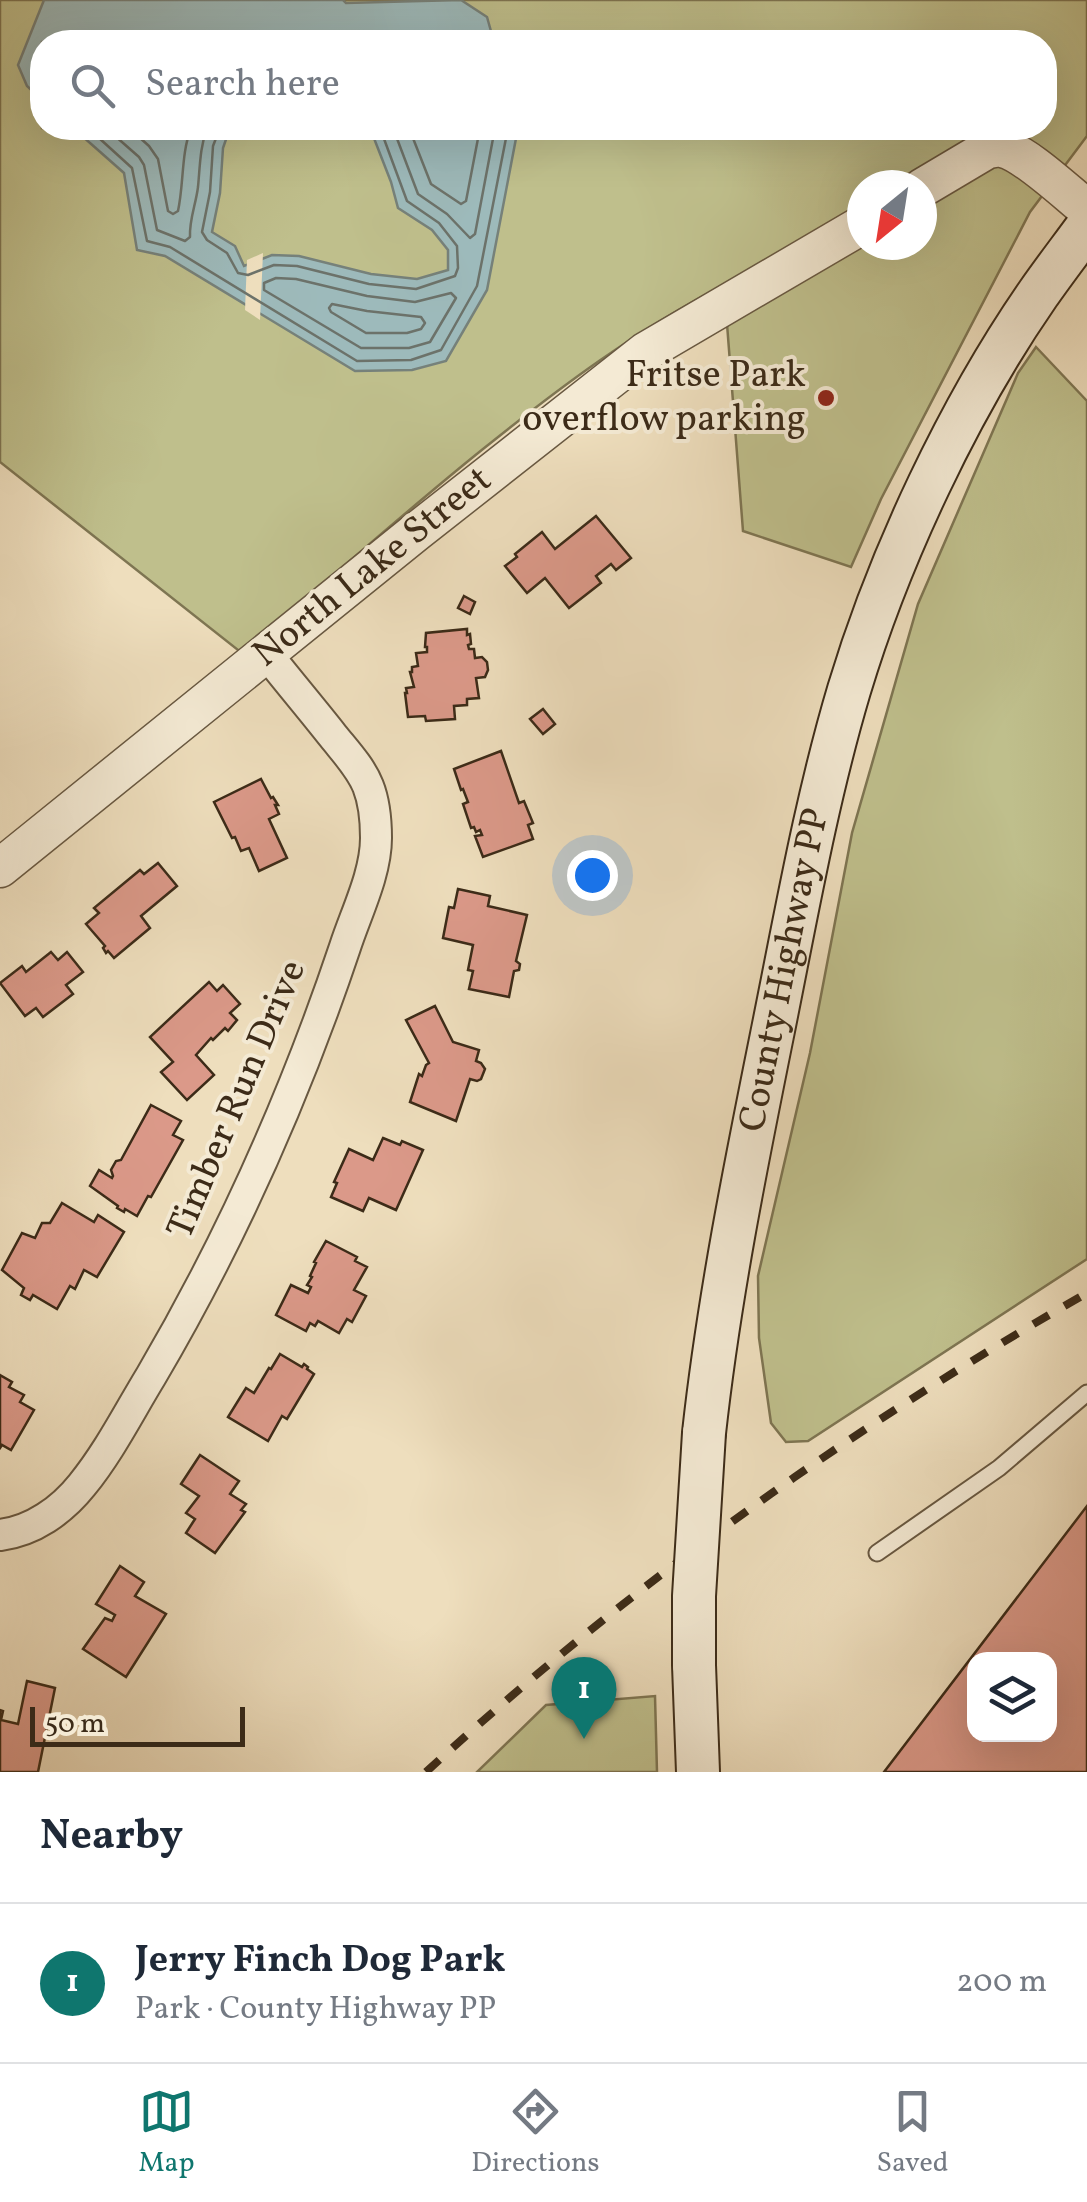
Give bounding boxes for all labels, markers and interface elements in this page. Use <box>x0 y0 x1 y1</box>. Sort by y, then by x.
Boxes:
search box <box>30 30 1057 140</box>
icon: search <box>65 58 120 113</box>
text: Search here <box>145 59 340 112</box>
north arrow <box>847 170 937 260</box>
place label: Fritse Park overflow parking <box>522 350 806 447</box>
marker: Fritse Park overflow parking <box>815 387 837 409</box>
street label: North Lake Street <box>242 455 504 681</box>
street label: County Highway PP <box>727 803 844 1136</box>
your location <box>567 850 618 901</box>
street label: Timber Run Drive <box>155 952 321 1248</box>
map controls <box>967 1652 1057 1742</box>
button: layers <box>967 1652 1057 1742</box>
pin: 1 <box>552 1656 616 1739</box>
scale bar <box>30 1702 245 1746</box>
text: 50 m <box>45 1705 105 1744</box>
text: Nearby <box>40 1808 183 1867</box>
text: Jerry Finch Dog Park <box>135 1935 505 1988</box>
text: 1 <box>66 1961 79 2005</box>
text: 200 m <box>956 1961 1047 2005</box>
text: Park · County Highway PP <box>135 1988 496 2032</box>
tab: Map <box>138 2084 194 2183</box>
tab: Directions <box>471 2084 600 2183</box>
tab: Saved <box>876 2084 949 2183</box>

